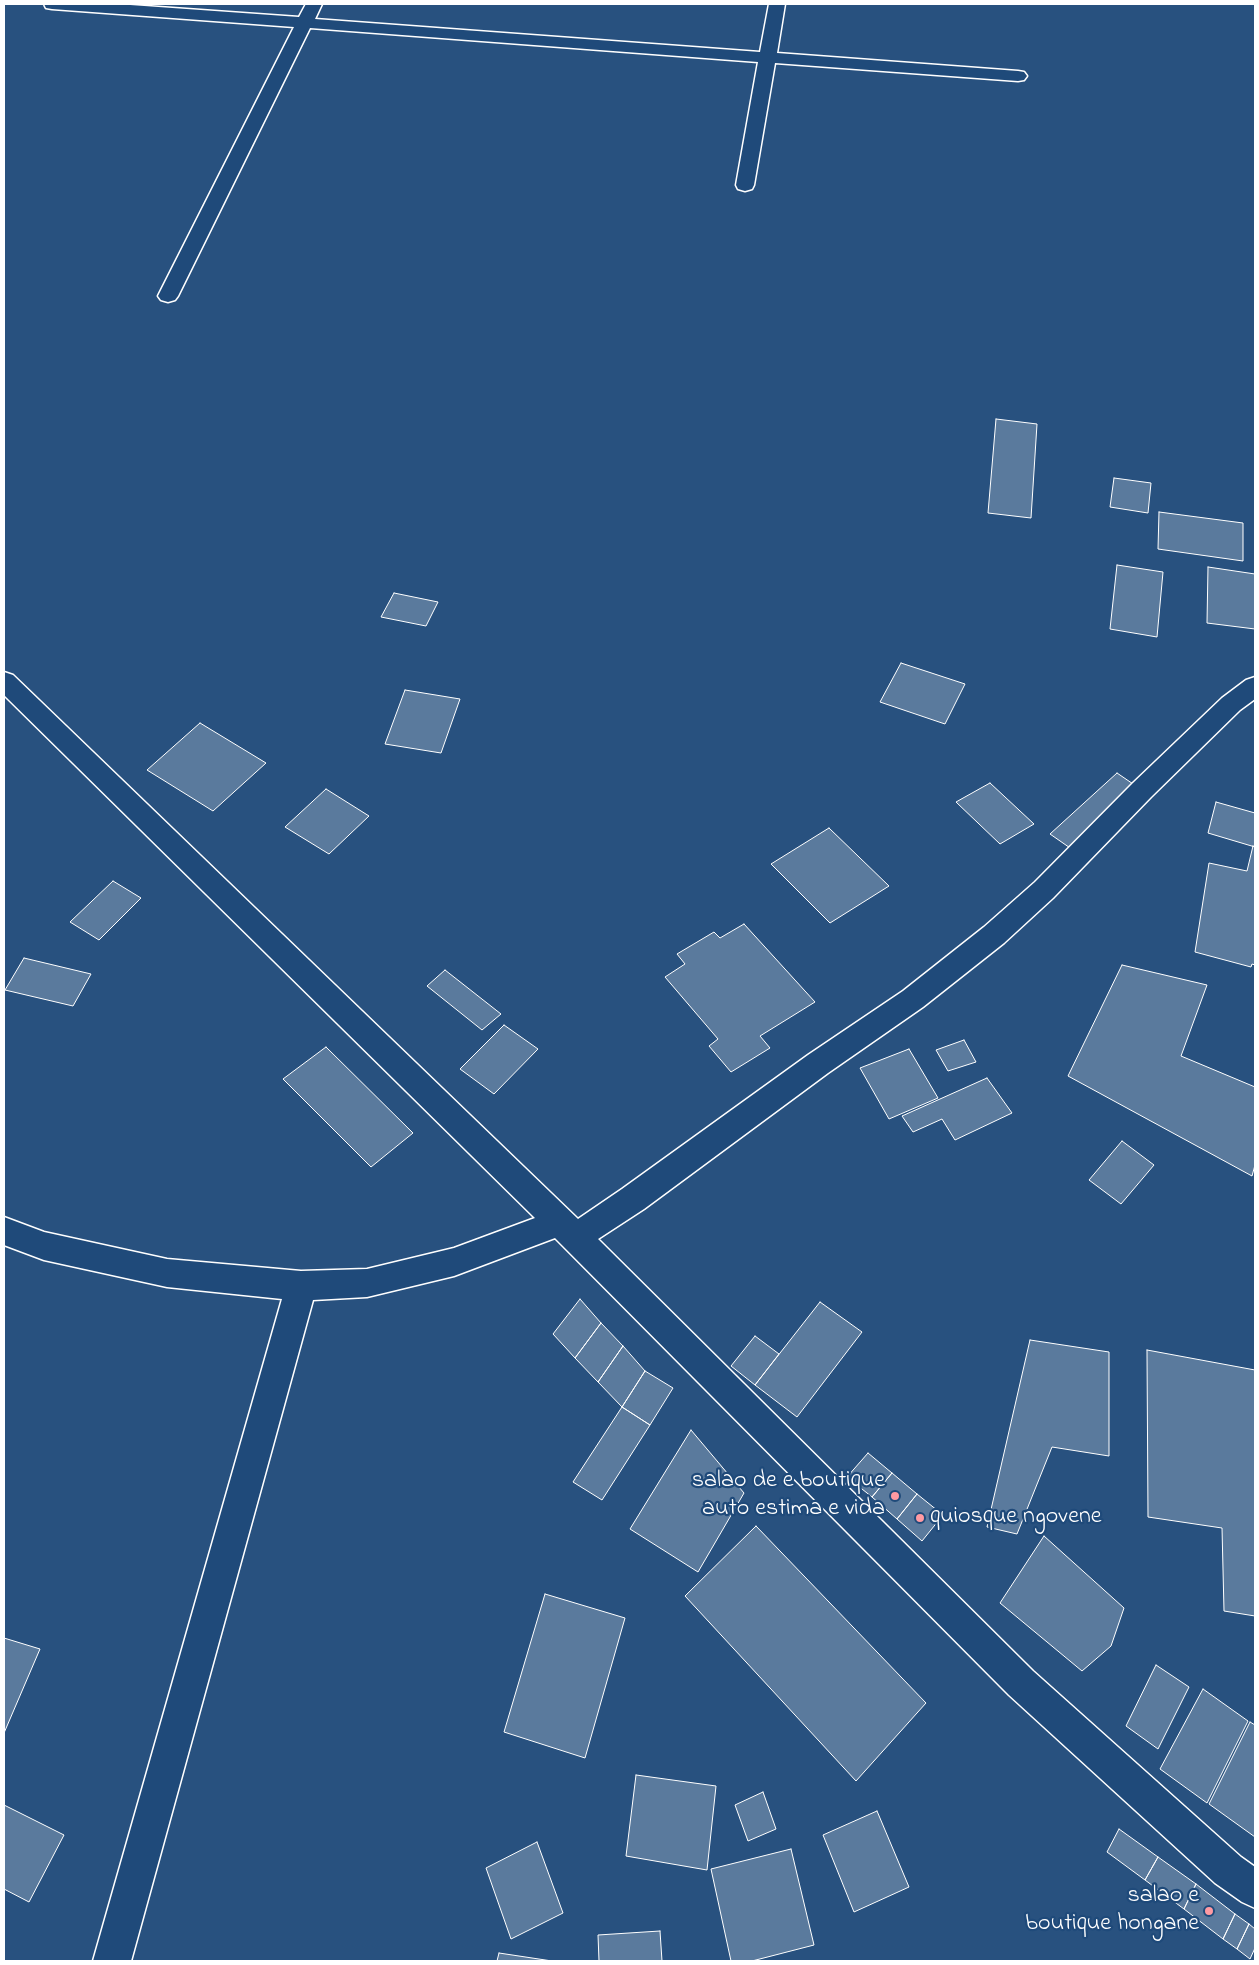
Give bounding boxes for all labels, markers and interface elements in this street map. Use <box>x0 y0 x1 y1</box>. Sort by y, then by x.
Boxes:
place label: salao de e boutique auto estima e vida <box>692 1468 885 1524</box>
marker: salao de e boutique auto estima e vida <box>889 1490 901 1502</box>
place label: quiosque ngovene <box>930 1504 1101 1532</box>
marker: quiosque ngovene <box>914 1512 926 1524</box>
place label: salao e boutique hongane <box>1025 1883 1199 1939</box>
marker: salao e boutique hongane <box>1203 1905 1215 1917</box>

